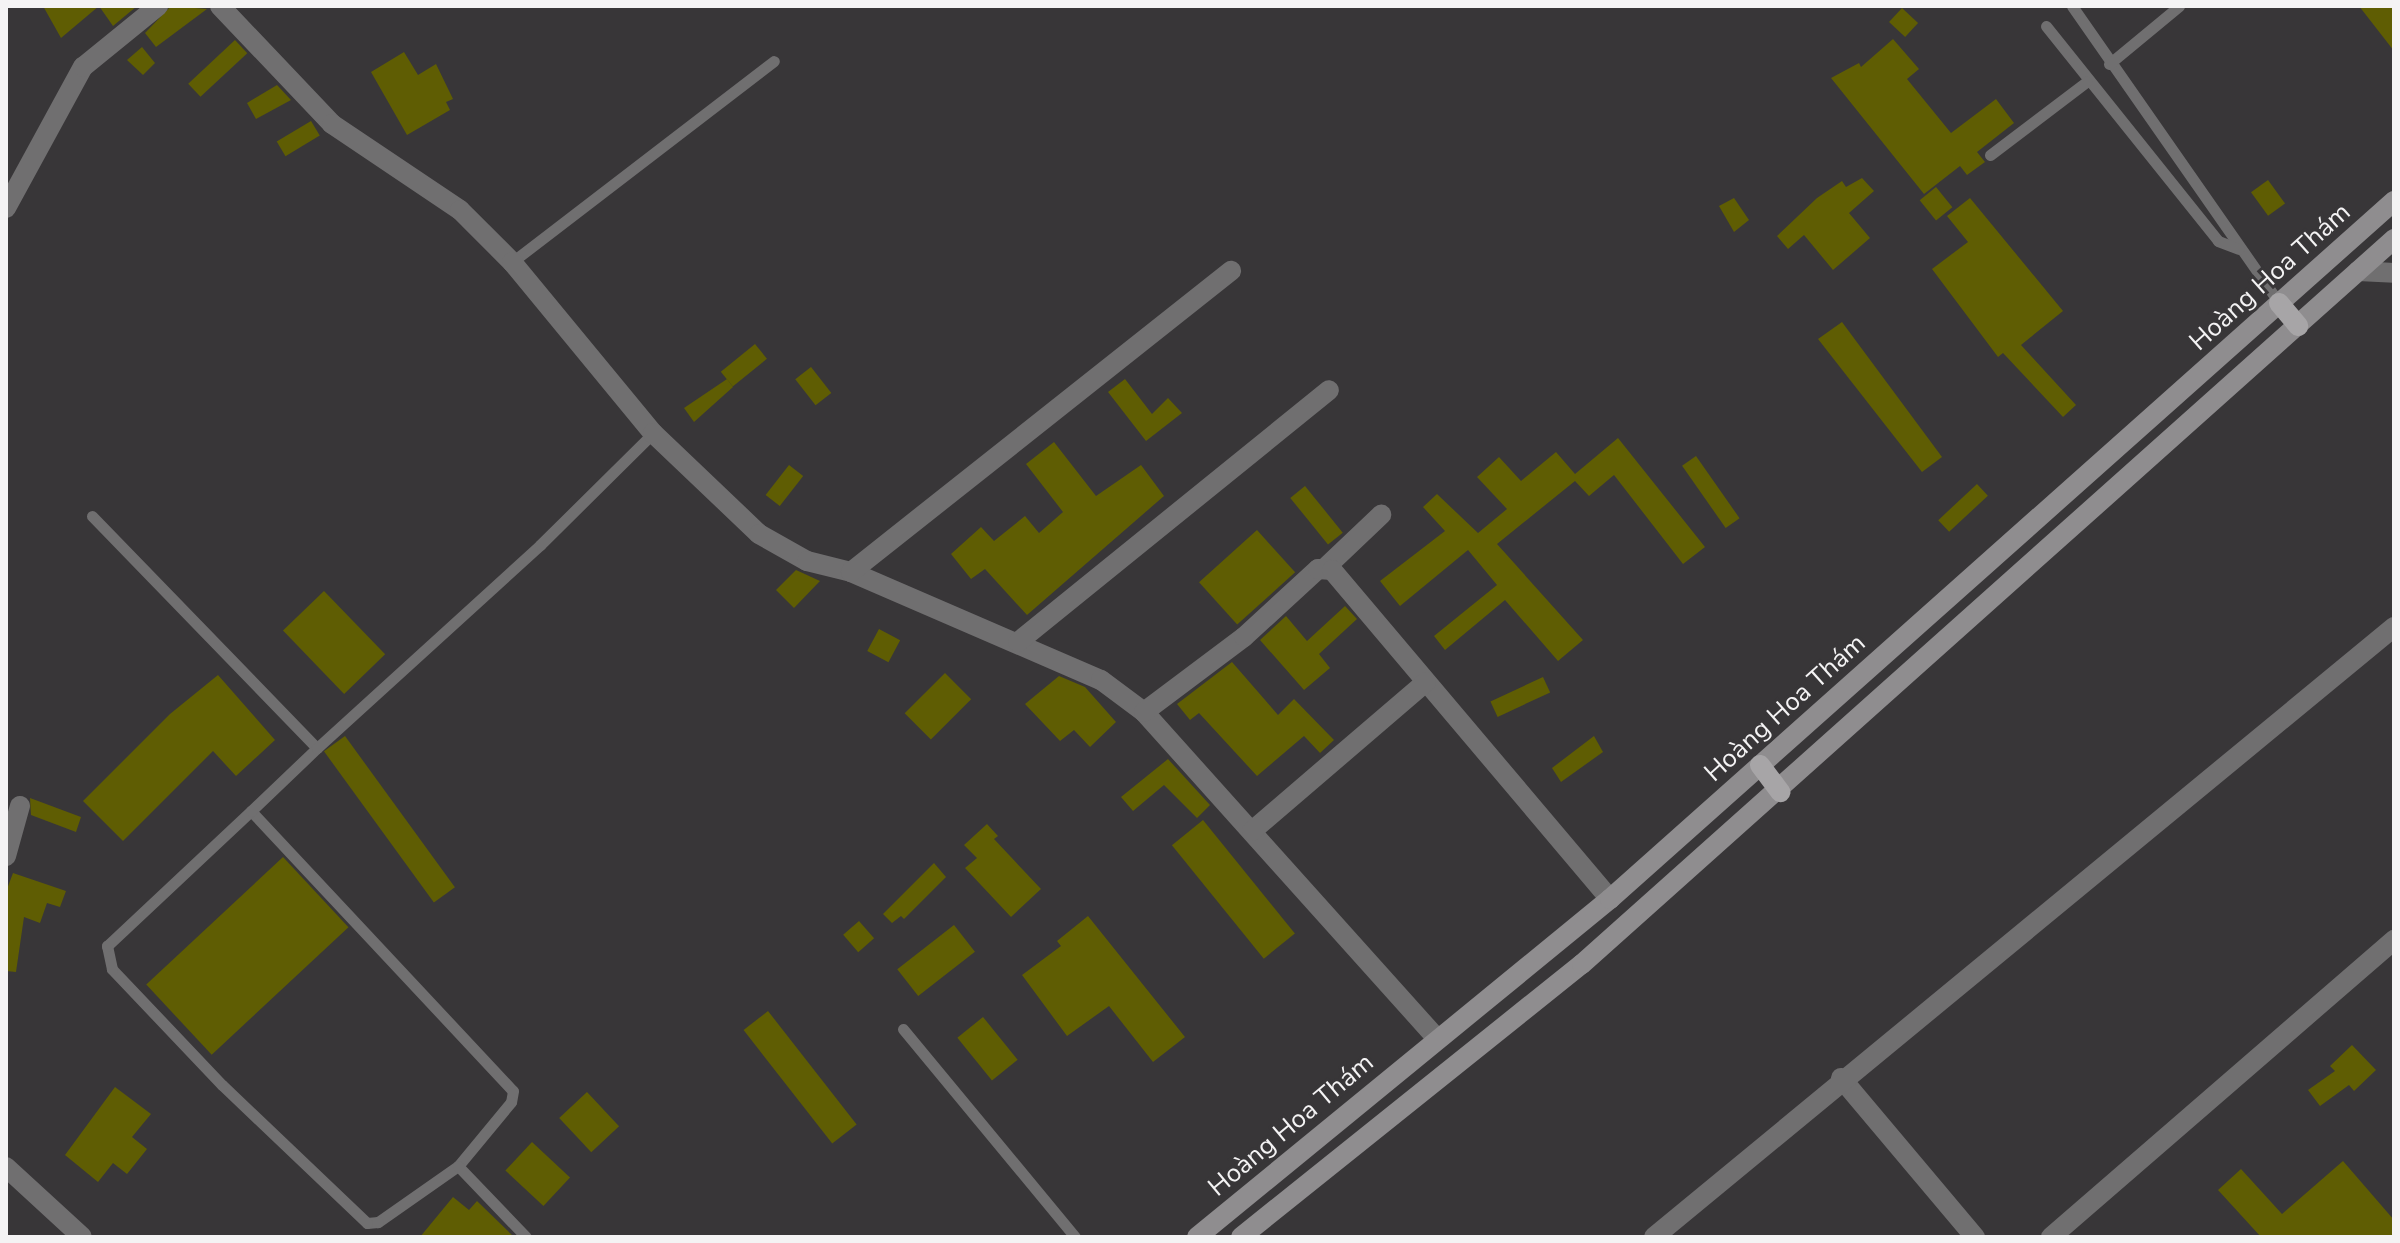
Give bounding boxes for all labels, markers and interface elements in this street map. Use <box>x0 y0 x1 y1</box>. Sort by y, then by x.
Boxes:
street label: Hoàng Hoa Thám <box>2183 197 2357 357</box>
street label: Hoàng Hoa Thám <box>1698 628 1872 788</box>
street label: Hoàng Hoa Thám <box>1202 1047 1380 1203</box>

